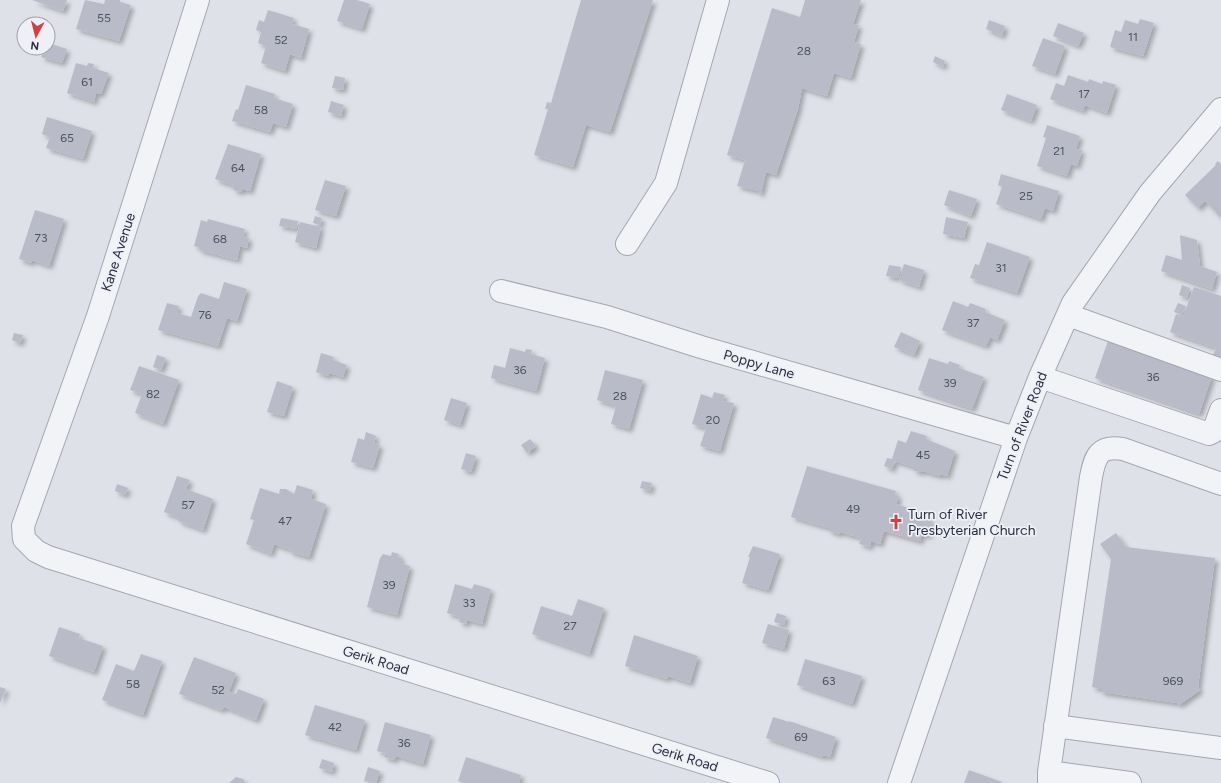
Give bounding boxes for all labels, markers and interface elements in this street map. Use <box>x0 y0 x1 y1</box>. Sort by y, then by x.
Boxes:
house number: 55 <box>97 11 111 25</box>
north arrow <box>16 16 56 56</box>
house number: 11 <box>1128 30 1138 44</box>
house number: 52 <box>274 33 288 47</box>
text: N <box>30 38 40 52</box>
house number: 28 <box>797 44 811 58</box>
house number: 61 <box>81 75 93 89</box>
house number: 17 <box>1078 87 1090 101</box>
house number: 58 <box>254 103 268 117</box>
house number: 65 <box>60 131 74 145</box>
house number: 21 <box>1053 144 1065 158</box>
house number: 64 <box>231 161 246 175</box>
house number: 25 <box>1019 189 1033 203</box>
street label: Kane Avenue <box>98 210 139 294</box>
house number: 73 <box>35 231 47 245</box>
house number: 68 <box>213 232 227 246</box>
house number: 31 <box>995 261 1007 275</box>
house number: 76 <box>198 308 212 322</box>
house number: 37 <box>967 316 980 330</box>
street label: Poppy Lane <box>721 346 797 383</box>
house number: 36 <box>513 363 527 377</box>
street label: Turn of River Road <box>994 370 1051 483</box>
house number: 36 <box>1146 370 1160 384</box>
house number: 39 <box>943 376 957 390</box>
house number: 82 <box>146 387 160 401</box>
house number: 28 <box>613 389 627 403</box>
house number: 20 <box>706 413 721 427</box>
house number: 45 <box>916 448 930 462</box>
house number: 57 <box>181 498 195 512</box>
house number: 49 <box>846 502 860 516</box>
place label: Turn of River Presbyterian Church <box>908 506 1036 539</box>
church icon: Turn of River Presbyterian Church <box>887 513 905 531</box>
house number: 47 <box>278 514 292 528</box>
house number: 39 <box>382 578 396 592</box>
house number: 33 <box>462 596 476 610</box>
house number: 27 <box>563 619 577 633</box>
street label: Gerik Road <box>340 642 411 679</box>
house number: 63 <box>822 674 836 688</box>
house number: 969 <box>1163 674 1183 688</box>
house number: 58 <box>126 677 140 691</box>
house number: 52 <box>211 683 225 697</box>
house number: 42 <box>328 720 342 734</box>
house number: 69 <box>794 730 808 744</box>
house number: 36 <box>397 736 411 750</box>
street label: Gerik Road <box>649 739 720 776</box>

